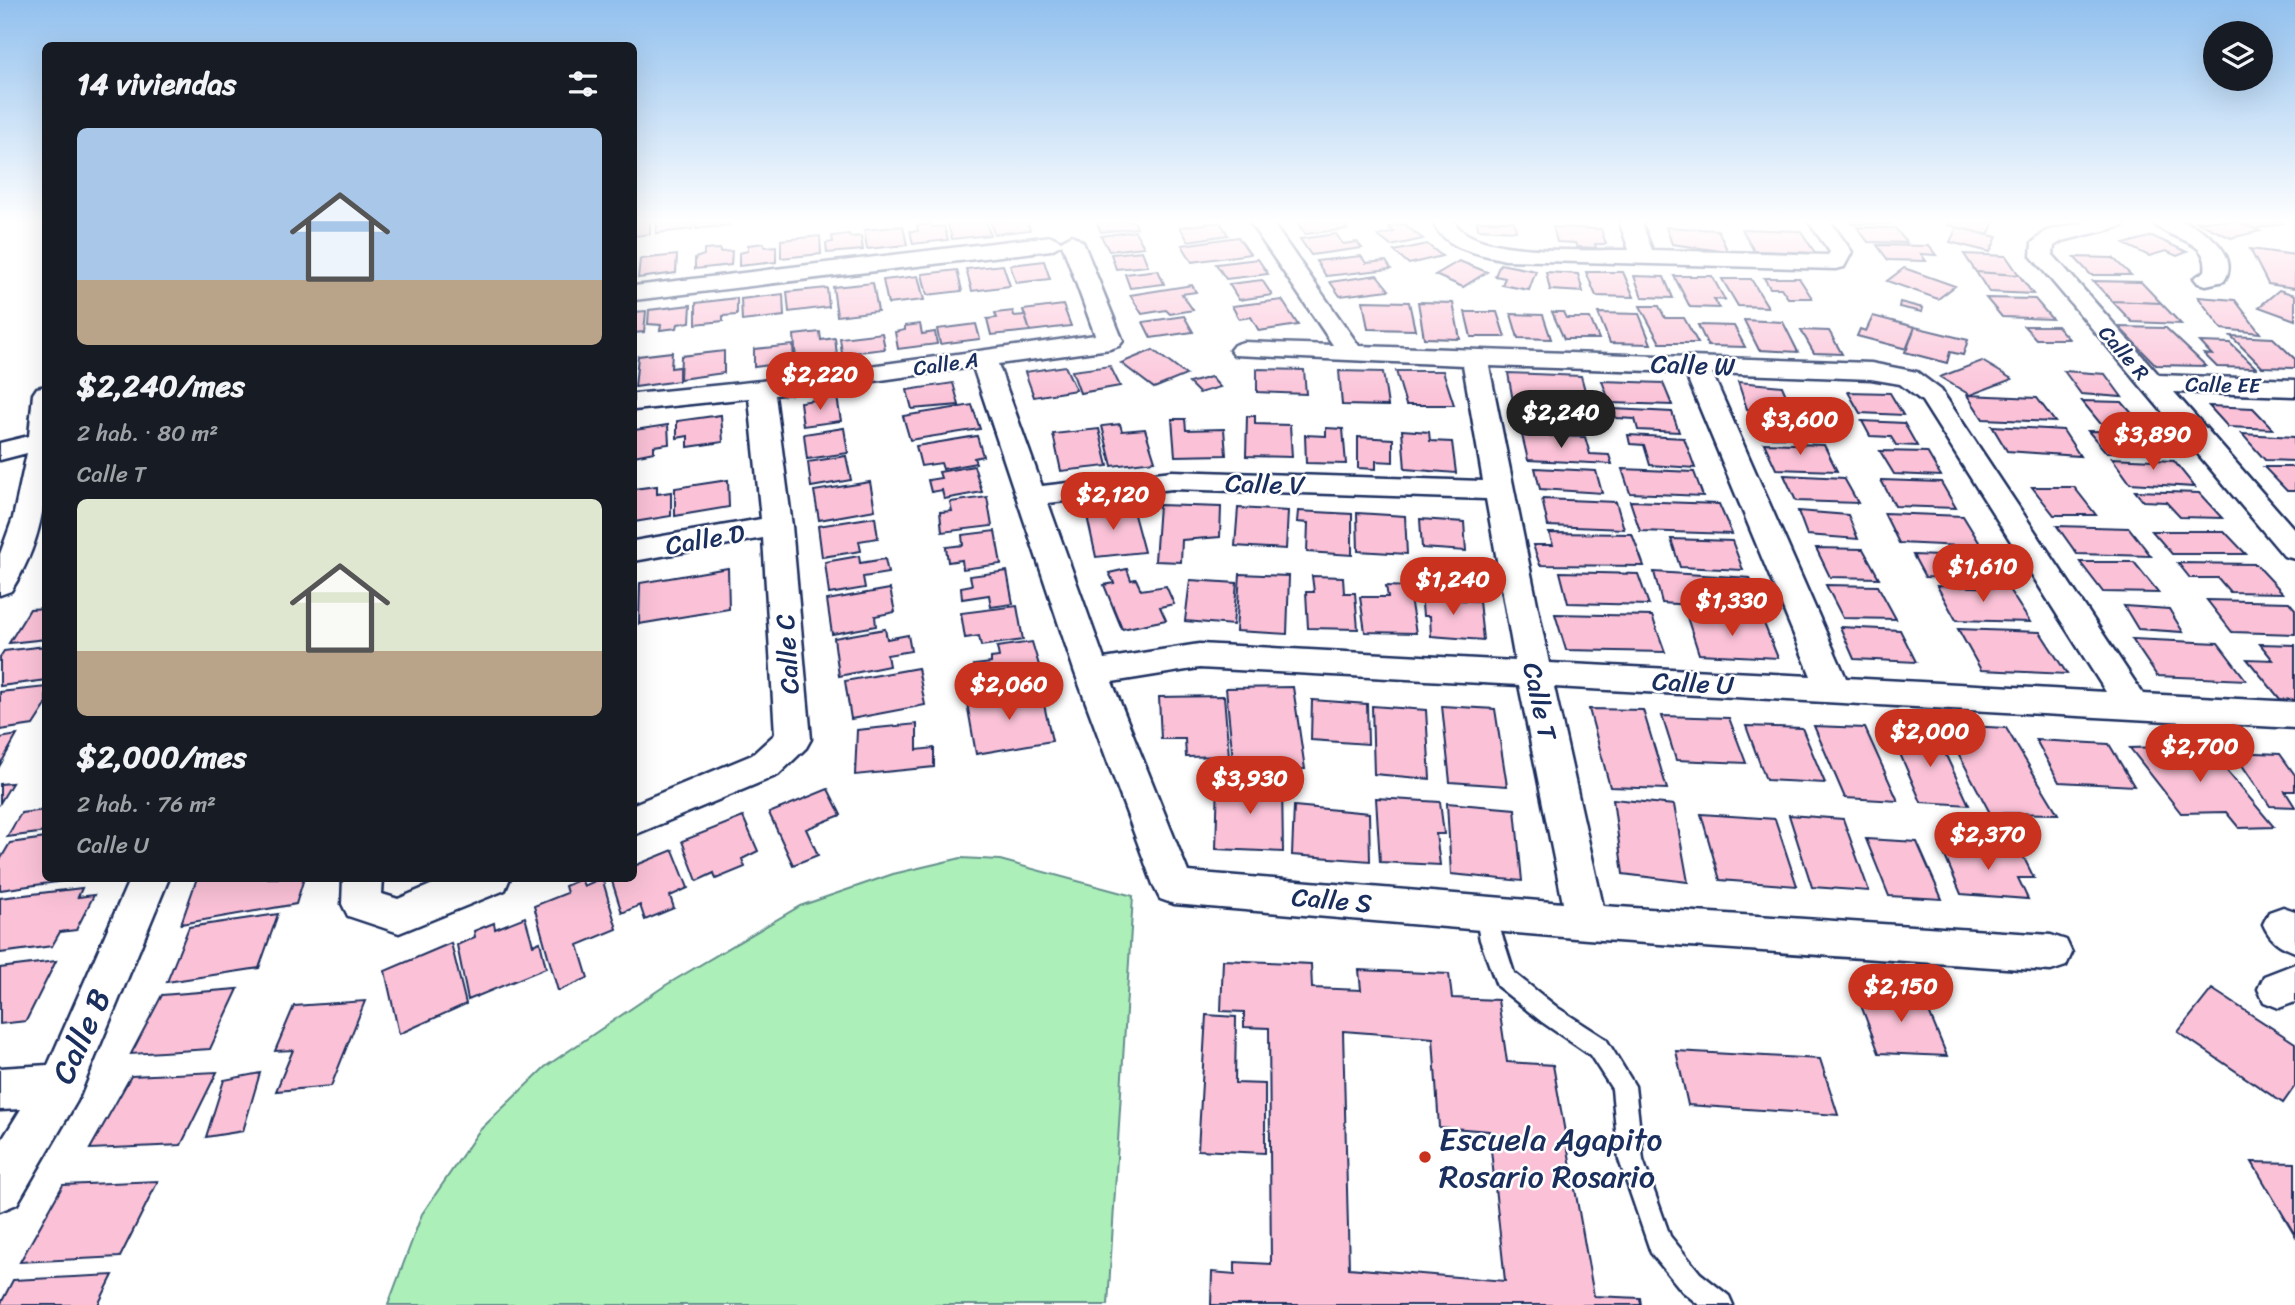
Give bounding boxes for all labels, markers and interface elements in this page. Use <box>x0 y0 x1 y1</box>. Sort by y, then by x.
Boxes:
map controls <box>2203 21 2273 91</box>
button: layers <box>2203 21 2273 91</box>
text: 14 viviendas <box>77 57 236 111</box>
icon: filters <box>564 65 602 103</box>
icon: home <box>277 174 403 300</box>
street label: Calle R <box>2088 316 2160 390</box>
street label: Calle A <box>911 341 981 387</box>
street label: Calle W <box>1650 341 1737 389</box>
pin: $2,220 <box>763 352 877 412</box>
text: $2,220 <box>782 354 858 395</box>
text: $2,240/mes <box>77 359 245 413</box>
street label: Calle EE <box>2185 365 2262 405</box>
pin: $2,240 <box>1504 391 1618 450</box>
text: $2,240 <box>1522 392 1600 433</box>
pin: $3,600 <box>1743 398 1857 457</box>
text: $3,600 <box>1762 399 1838 440</box>
pin: $3,890 <box>2096 412 2210 472</box>
text: 2 hab. · 80 m² <box>77 413 218 454</box>
text: $3,890 <box>2115 414 2191 455</box>
text: Calle T <box>77 454 146 495</box>
street label: Calle V <box>1224 460 1307 508</box>
pin: $2,120 <box>1056 472 1170 532</box>
text: $2,120 <box>1077 474 1149 515</box>
street label: Calle D <box>662 509 749 569</box>
pin: $1,610 <box>1926 544 2040 604</box>
icon: home <box>277 545 403 671</box>
text: $1,610 <box>1949 546 2018 587</box>
pin: $1,240 <box>1396 558 1510 617</box>
text: $1,240 <box>1416 559 1490 600</box>
pin: $1,330 <box>1675 578 1789 638</box>
text: $1,330 <box>1696 580 1768 621</box>
street label: Calle C <box>761 612 813 696</box>
street label: Calle T <box>1509 658 1571 746</box>
street label: Calle U <box>1651 658 1736 708</box>
pin: $2,060 <box>952 662 1066 722</box>
text: $2,060 <box>970 664 1048 705</box>
pin: $2,000 <box>1873 710 1987 769</box>
text: $2,000 <box>1891 711 1969 752</box>
pin: $2,700 <box>2143 724 2257 784</box>
text: $2,700 <box>2161 726 2239 767</box>
text: $2,000/mes <box>77 730 247 784</box>
pin: $3,930 <box>1193 756 1307 816</box>
text: $3,930 <box>1212 758 1288 799</box>
text: 2 hab. · 76 m² <box>77 784 216 825</box>
pin: $2,370 <box>1931 812 2045 872</box>
text: $2,370 <box>1950 814 2026 855</box>
text: Calle U <box>77 825 149 866</box>
street label: Calle S <box>1290 874 1374 926</box>
pin: $2,150 <box>1844 964 1958 1024</box>
text: $2,150 <box>1864 966 1938 1007</box>
street label: Calle B <box>35 979 128 1093</box>
place label: Escuela Agapito Rosario Rosario <box>1439 1111 1662 1205</box>
marker: Escuela Agapito Rosario Rosario <box>1417 1149 1433 1165</box>

